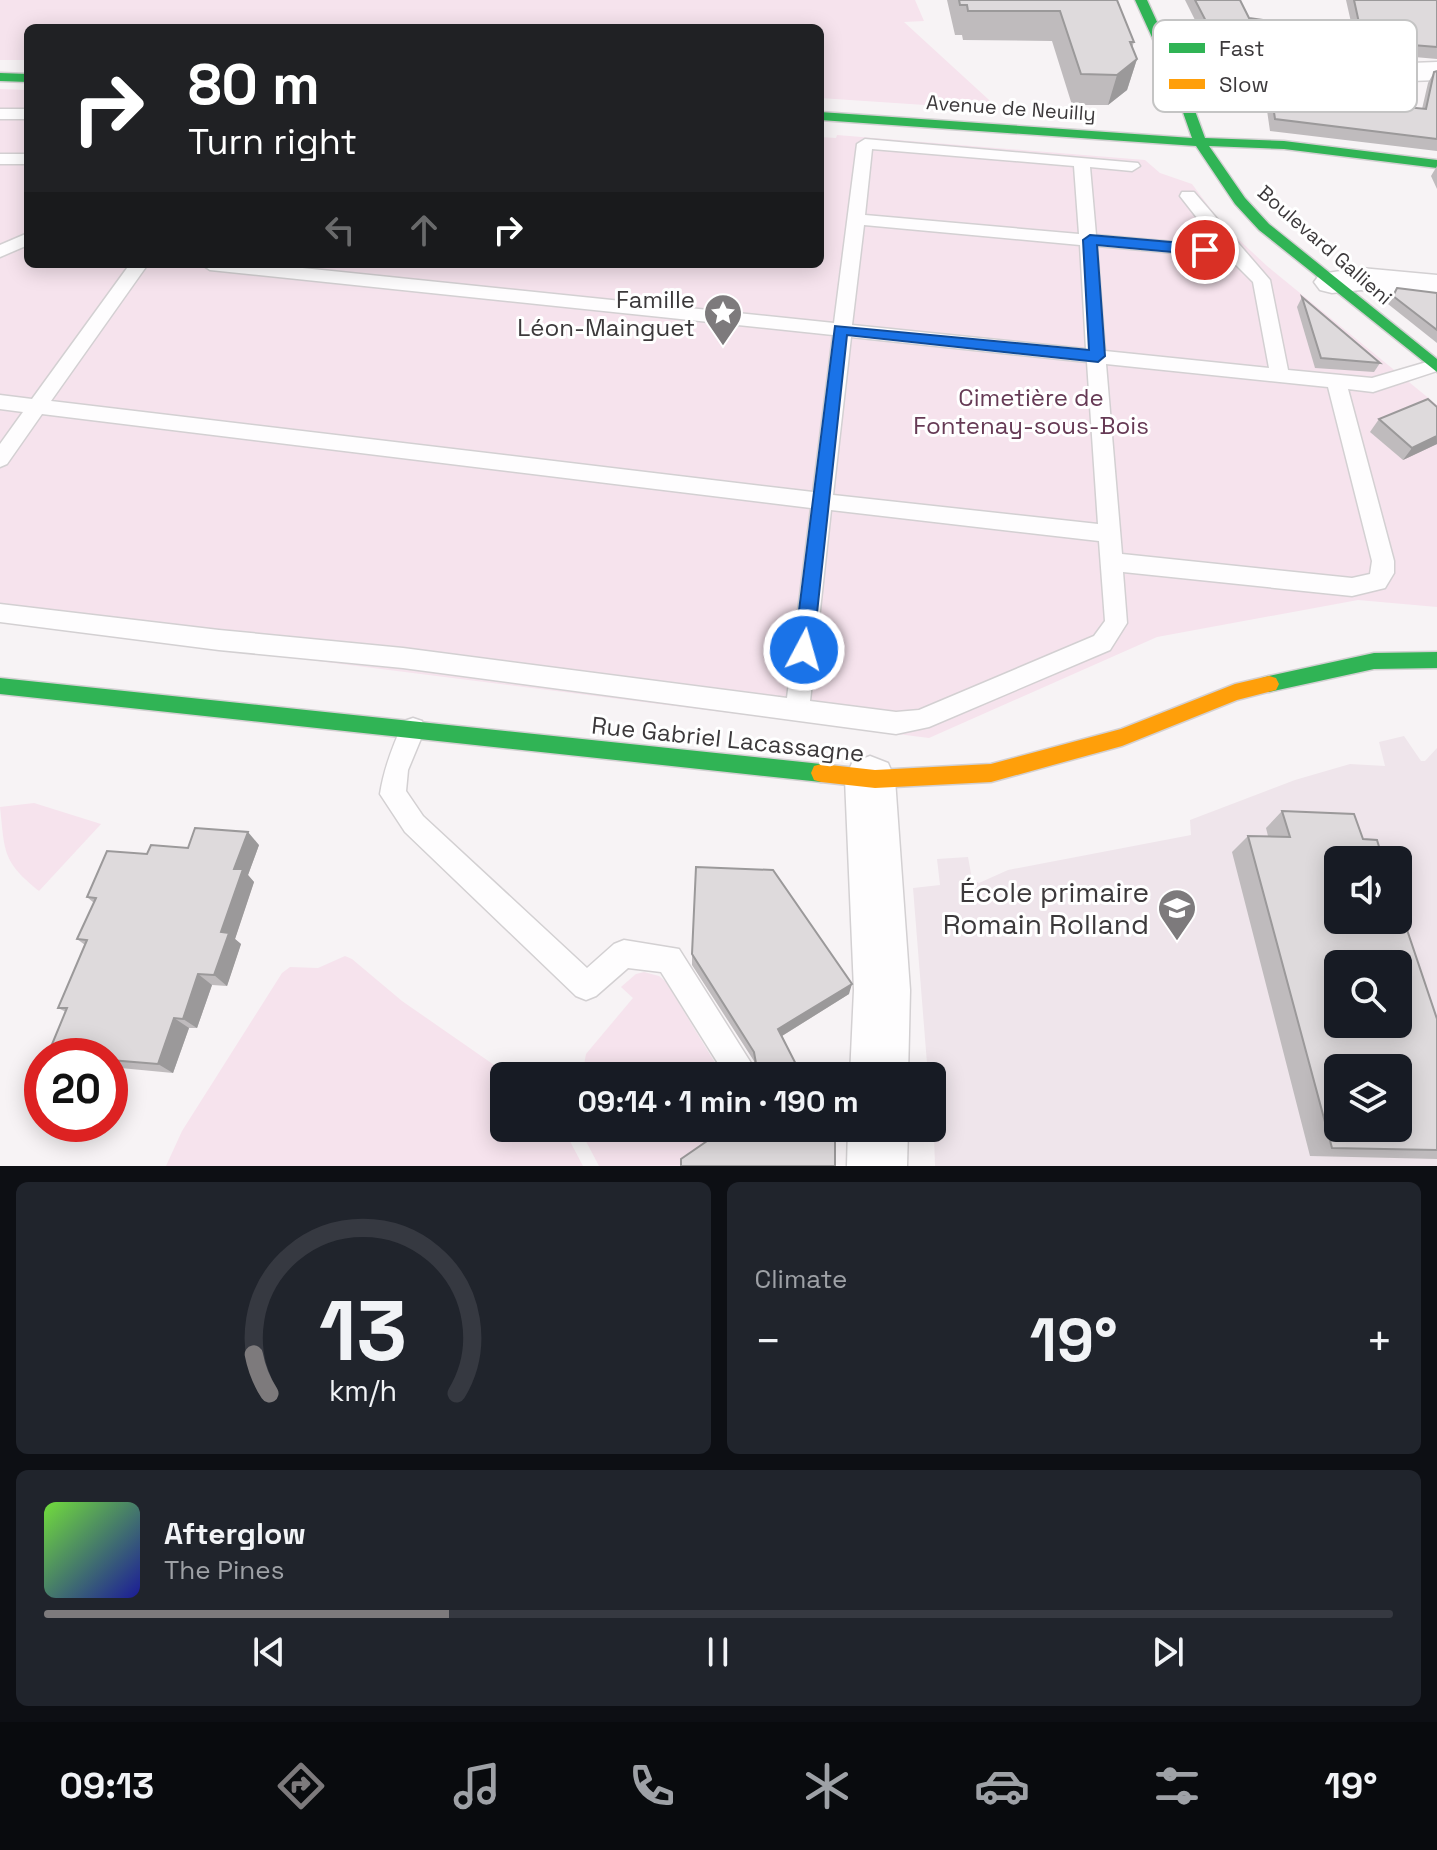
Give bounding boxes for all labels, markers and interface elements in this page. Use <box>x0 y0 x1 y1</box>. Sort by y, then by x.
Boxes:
legend <box>1153 20 1417 112</box>
text: Fast <box>1219 34 1265 62</box>
text: 80 m <box>188 49 320 120</box>
icon: right <box>56 56 160 160</box>
text: Slow <box>1219 70 1269 98</box>
street label: Avenue de Neuilly <box>925 89 1097 127</box>
text: Turn right <box>188 119 357 165</box>
street label: Boulevard Gallieni <box>1252 180 1398 310</box>
icon: left <box>318 208 362 252</box>
icon: ahead <box>402 208 446 252</box>
icon: right <box>486 208 530 252</box>
pin <box>1171 216 1239 284</box>
icon: arrive <box>1183 228 1227 272</box>
place label: Famille Léon-Mainguet <box>517 284 695 343</box>
place icon: Famille Léon-Mainguet <box>702 292 744 347</box>
park label: Cimetière de Fontenay-sous-Bois <box>913 382 1149 441</box>
position arrow <box>762 608 846 692</box>
street label: Rue Gabriel Lacassagne <box>590 709 866 769</box>
map controls <box>1324 846 1412 1142</box>
button: sound <box>1324 846 1412 934</box>
place label: École primaire Romain Rolland <box>943 874 1149 942</box>
school or university icon: École primaire Romain Rolland <box>1156 887 1198 942</box>
button: search <box>1324 950 1412 1038</box>
speed limit sign: 20 <box>24 1038 128 1142</box>
button: layers <box>1324 1054 1412 1142</box>
text: 09:14 · 1 min · 190 m <box>577 1082 859 1121</box>
text: Climate <box>755 1262 847 1296</box>
text: 13 <box>319 1278 407 1384</box>
text: 19° <box>1030 1302 1118 1379</box>
text: − <box>755 1313 782 1369</box>
text: + <box>1366 1313 1393 1369</box>
text: km/h <box>329 1373 397 1409</box>
text: Afterglow <box>164 1514 306 1553</box>
text: The Pines <box>164 1553 284 1587</box>
icon: previous <box>247 1630 291 1674</box>
icon: pause <box>696 1630 740 1674</box>
icon: next <box>1146 1630 1190 1674</box>
icon: directions <box>273 1758 329 1814</box>
icon: music <box>449 1758 505 1814</box>
icon: phone <box>624 1758 680 1814</box>
icon: climate <box>799 1758 855 1814</box>
icon: car <box>974 1758 1030 1814</box>
icon: filters <box>1149 1758 1205 1814</box>
text: 09:13 <box>60 1763 154 1809</box>
text: 19° <box>1325 1763 1377 1809</box>

